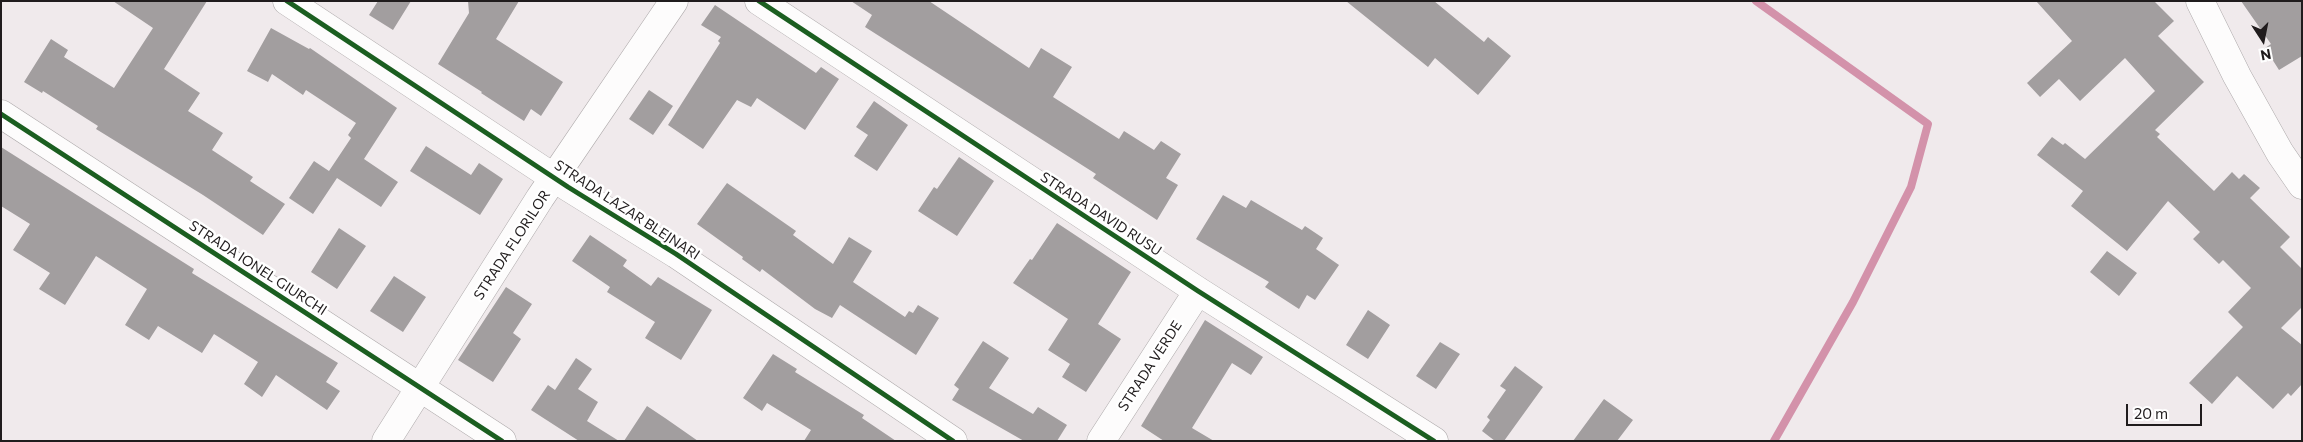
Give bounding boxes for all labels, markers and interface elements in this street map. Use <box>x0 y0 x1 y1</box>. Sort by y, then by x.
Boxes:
north arrow <box>2238 15 2288 65</box>
text: N <box>2259 46 2273 65</box>
street label: STRADA LAZAR BLEJNARI <box>551 157 703 263</box>
street label: STRADA DAVID RUSU <box>1037 169 1165 259</box>
street label: STRADA FLORILOR <box>470 187 554 303</box>
street label: STRADA IONEL GIURCHI <box>186 217 330 319</box>
street label: STRADA VERDE <box>1115 318 1185 414</box>
scale bar <box>2128 394 2204 426</box>
text: 20 m <box>2134 404 2168 422</box>

